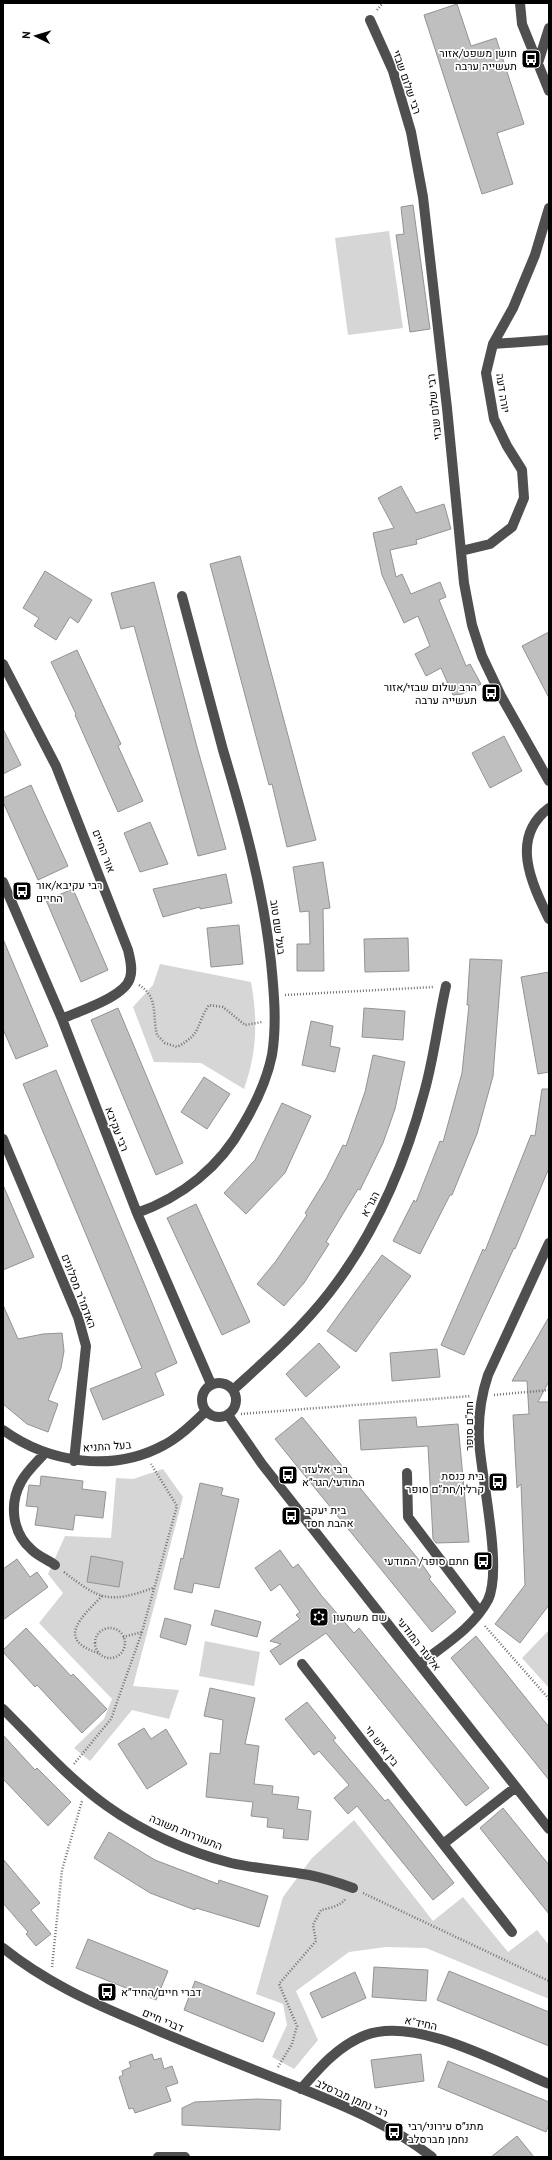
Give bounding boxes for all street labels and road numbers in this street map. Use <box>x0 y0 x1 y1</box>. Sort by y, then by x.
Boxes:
street label: רבי שלום שבזי <box>390 48 424 116</box>
street label: יורה דעה <box>493 372 513 414</box>
street label: רבי שלום שבזי <box>424 373 444 441</box>
street label: אור החיים <box>89 827 119 875</box>
street label: בעל שם טוב <box>267 899 289 956</box>
street label: רבי עקיבא <box>102 1105 132 1153</box>
street label: הגר"א <box>357 1189 383 1219</box>
street label: האדמו"ר מסלונים <box>58 1252 100 1330</box>
street label: חת"ם סופר <box>462 1401 476 1451</box>
street label: בעל התניא <box>82 1437 132 1455</box>
street label: אלעזר המודעי <box>394 1615 444 1673</box>
street label: בין איש חי <box>362 1723 402 1769</box>
street label: התעוררות תשובה <box>147 1811 225 1853</box>
street label: דברי חיים <box>140 2005 186 2035</box>
street label: החיד"א <box>403 2013 439 2033</box>
street label: רבי נחמן מברסלב <box>314 2076 390 2120</box>

